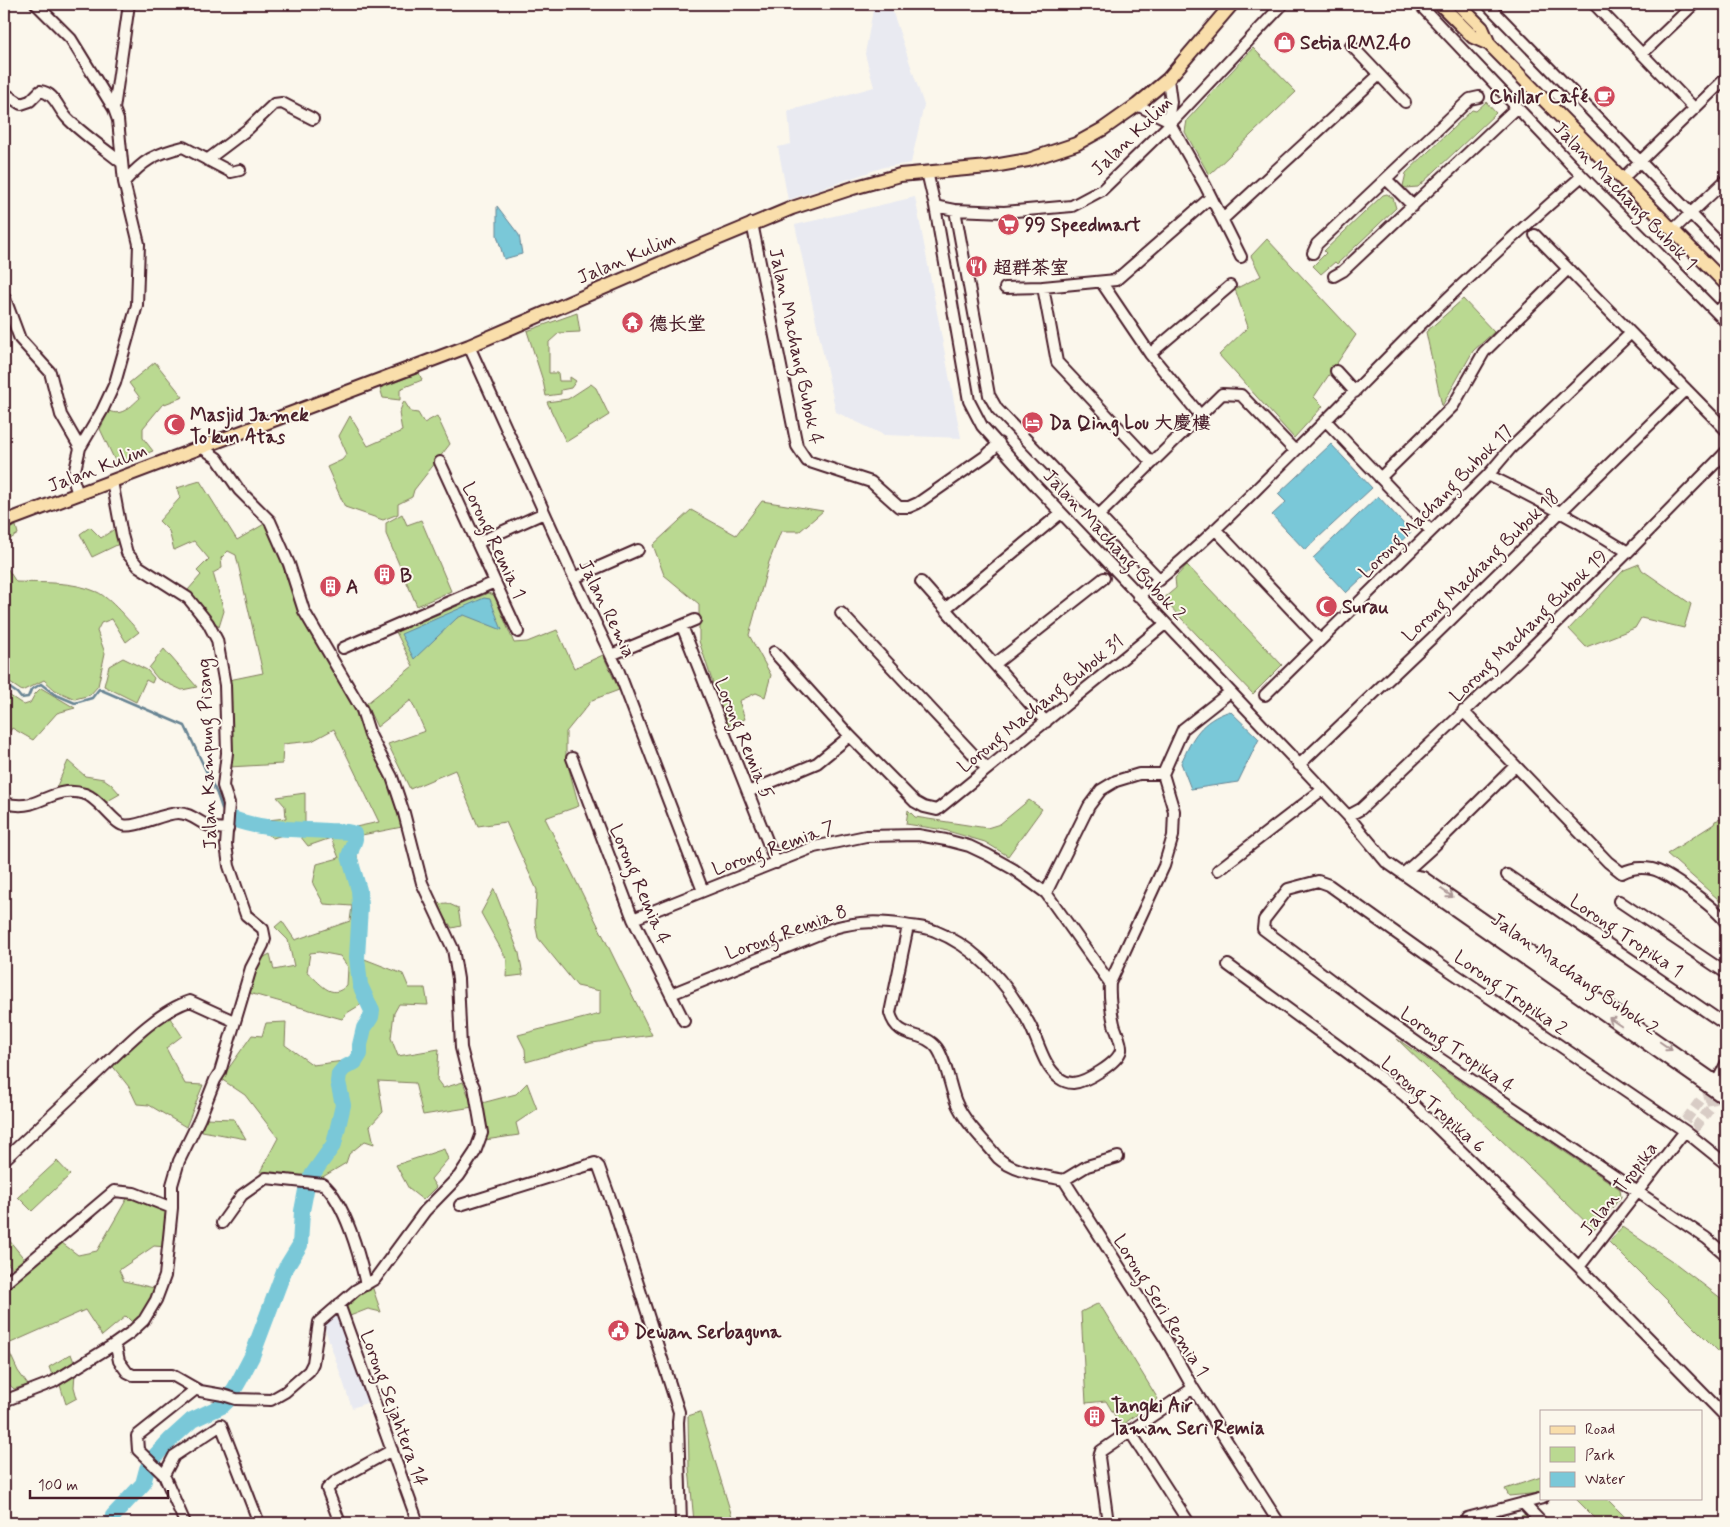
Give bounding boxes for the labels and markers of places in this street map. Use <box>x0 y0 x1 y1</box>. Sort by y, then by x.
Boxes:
shop icon: Setia RM2.40 <box>1272 30 1296 54</box>
place label: Setia RM2.40 <box>1300 31 1411 56</box>
cafe icon: Chillar Café <box>1592 84 1616 108</box>
place label: Chillar Café <box>1489 85 1589 110</box>
supermarket icon: 99 Speedmart <box>997 212 1021 236</box>
place label: 99 Speedmart <box>1025 213 1141 238</box>
restaurant icon: 超群茶室 <box>965 255 989 279</box>
place label: 超群茶室 <box>993 256 1069 281</box>
temple icon: 德长堂 <box>621 311 645 335</box>
place label: 德长堂 <box>649 312 706 337</box>
place label: Masjid Jamek To'kun Atas <box>190 403 309 450</box>
hotel icon: Da Qing Lou 大慶樓 <box>1021 410 1045 434</box>
place label: Da Qing Lou 大慶樓 <box>1049 411 1211 437</box>
mosque icon: Masjid Jamek To'kun Atas <box>162 413 186 437</box>
building icon: B <box>372 563 396 587</box>
place label: B <box>400 564 412 589</box>
building icon: A <box>318 574 342 598</box>
place label: A <box>346 575 358 600</box>
mosque icon: Surau <box>1314 594 1338 618</box>
place label: Surau <box>1342 595 1389 620</box>
public building icon: Dewan Serbaguna <box>606 1319 630 1343</box>
place label: Dewan Serbaguna <box>634 1320 782 1346</box>
place label: Tangki Air Taman Seri Remia <box>1111 1394 1265 1441</box>
building icon: Tangki Air Taman Seri Remia <box>1083 1404 1107 1428</box>

